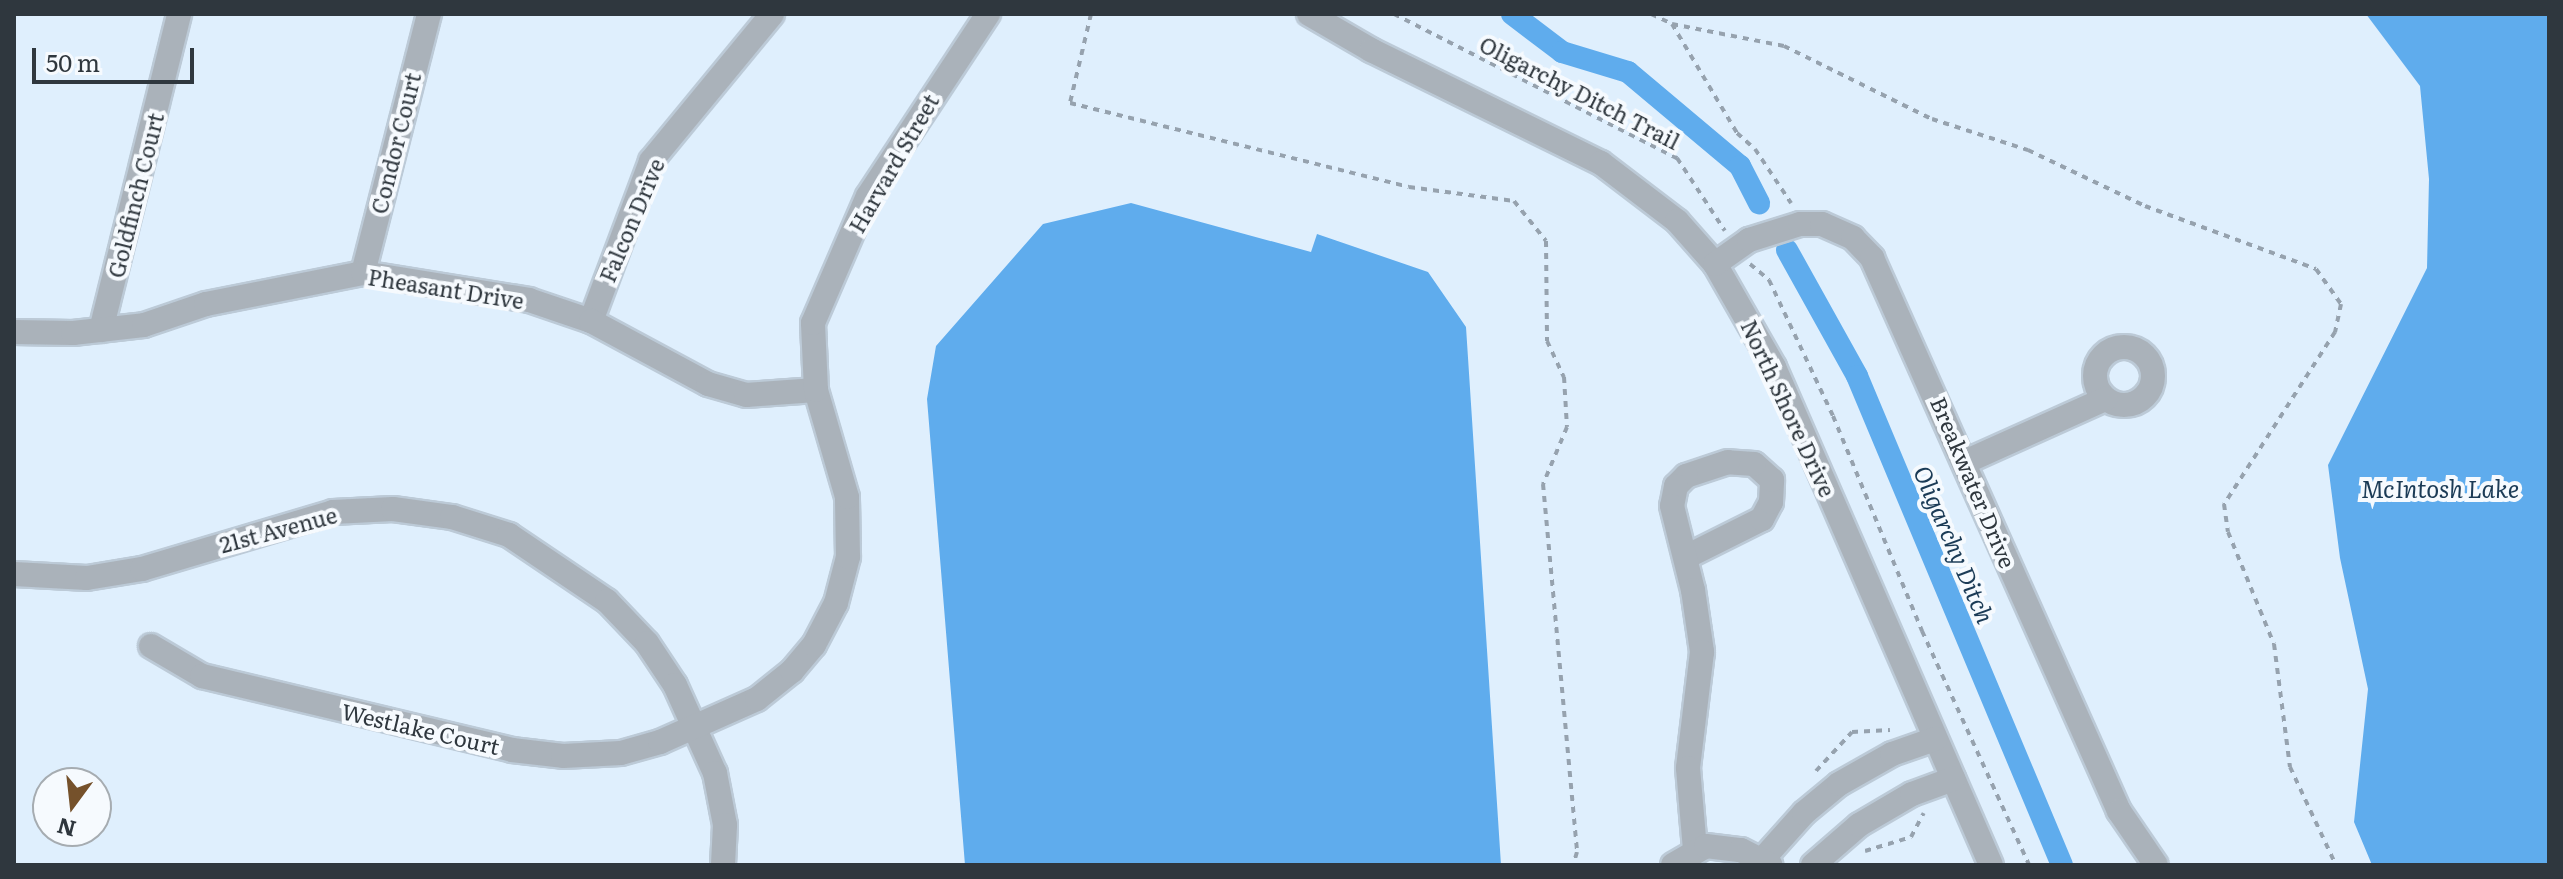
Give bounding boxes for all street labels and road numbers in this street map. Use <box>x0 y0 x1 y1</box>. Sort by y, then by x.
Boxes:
street label: Oligarchy Ditch Trail <box>1476 30 1684 154</box>
street label: Condor Court <box>365 70 425 216</box>
street label: Harvard Street <box>843 89 943 237</box>
street label: Goldfinch Court <box>102 110 168 280</box>
street label: Falcon Drive <box>593 154 669 286</box>
street label: Pheasant Drive <box>366 263 526 313</box>
street label: North Shore Drive <box>1736 315 1842 501</box>
street label: Breakwater Drive <box>1926 392 2022 572</box>
street label: 21st Avenue <box>216 501 340 557</box>
street label: Westlake Court <box>339 697 503 759</box>

